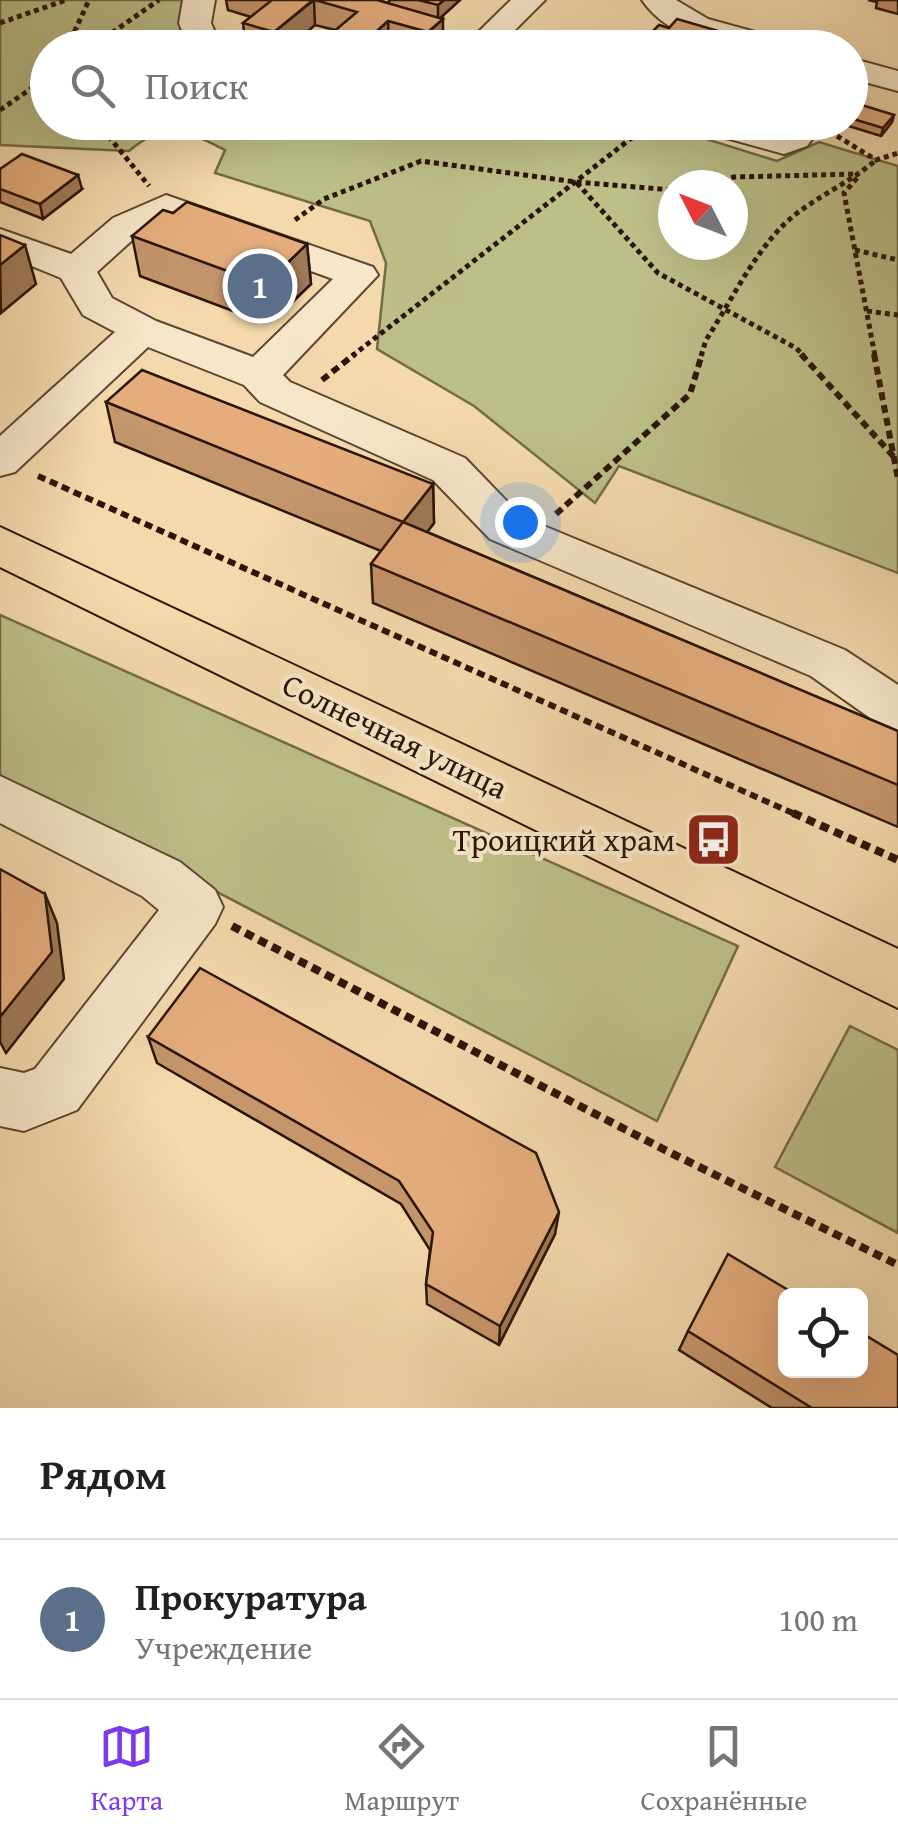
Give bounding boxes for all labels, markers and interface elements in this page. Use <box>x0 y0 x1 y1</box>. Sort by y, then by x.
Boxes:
search box <box>30 30 868 140</box>
text: Поиск <box>145 57 248 113</box>
icon: search <box>65 58 120 113</box>
north arrow <box>658 170 748 260</box>
pin: 1 <box>228 248 292 324</box>
your location <box>495 497 546 548</box>
street label: Солнечная улица <box>275 661 517 811</box>
bus stop icon: Троицкий храм <box>684 810 744 870</box>
place label: Троицкий храм <box>453 816 675 863</box>
map controls <box>778 1288 868 1378</box>
button: locate <box>778 1288 868 1378</box>
text: Рядом <box>40 1443 167 1504</box>
text: Прокуратура <box>135 1568 367 1624</box>
text: 1 <box>64 1596 81 1643</box>
text: 100 m <box>779 1596 858 1643</box>
text: Учреждение <box>135 1624 312 1671</box>
tab: Карта <box>91 1719 163 1820</box>
tab: Маршрут <box>345 1719 459 1820</box>
tab: Сохранённые <box>640 1719 807 1820</box>

